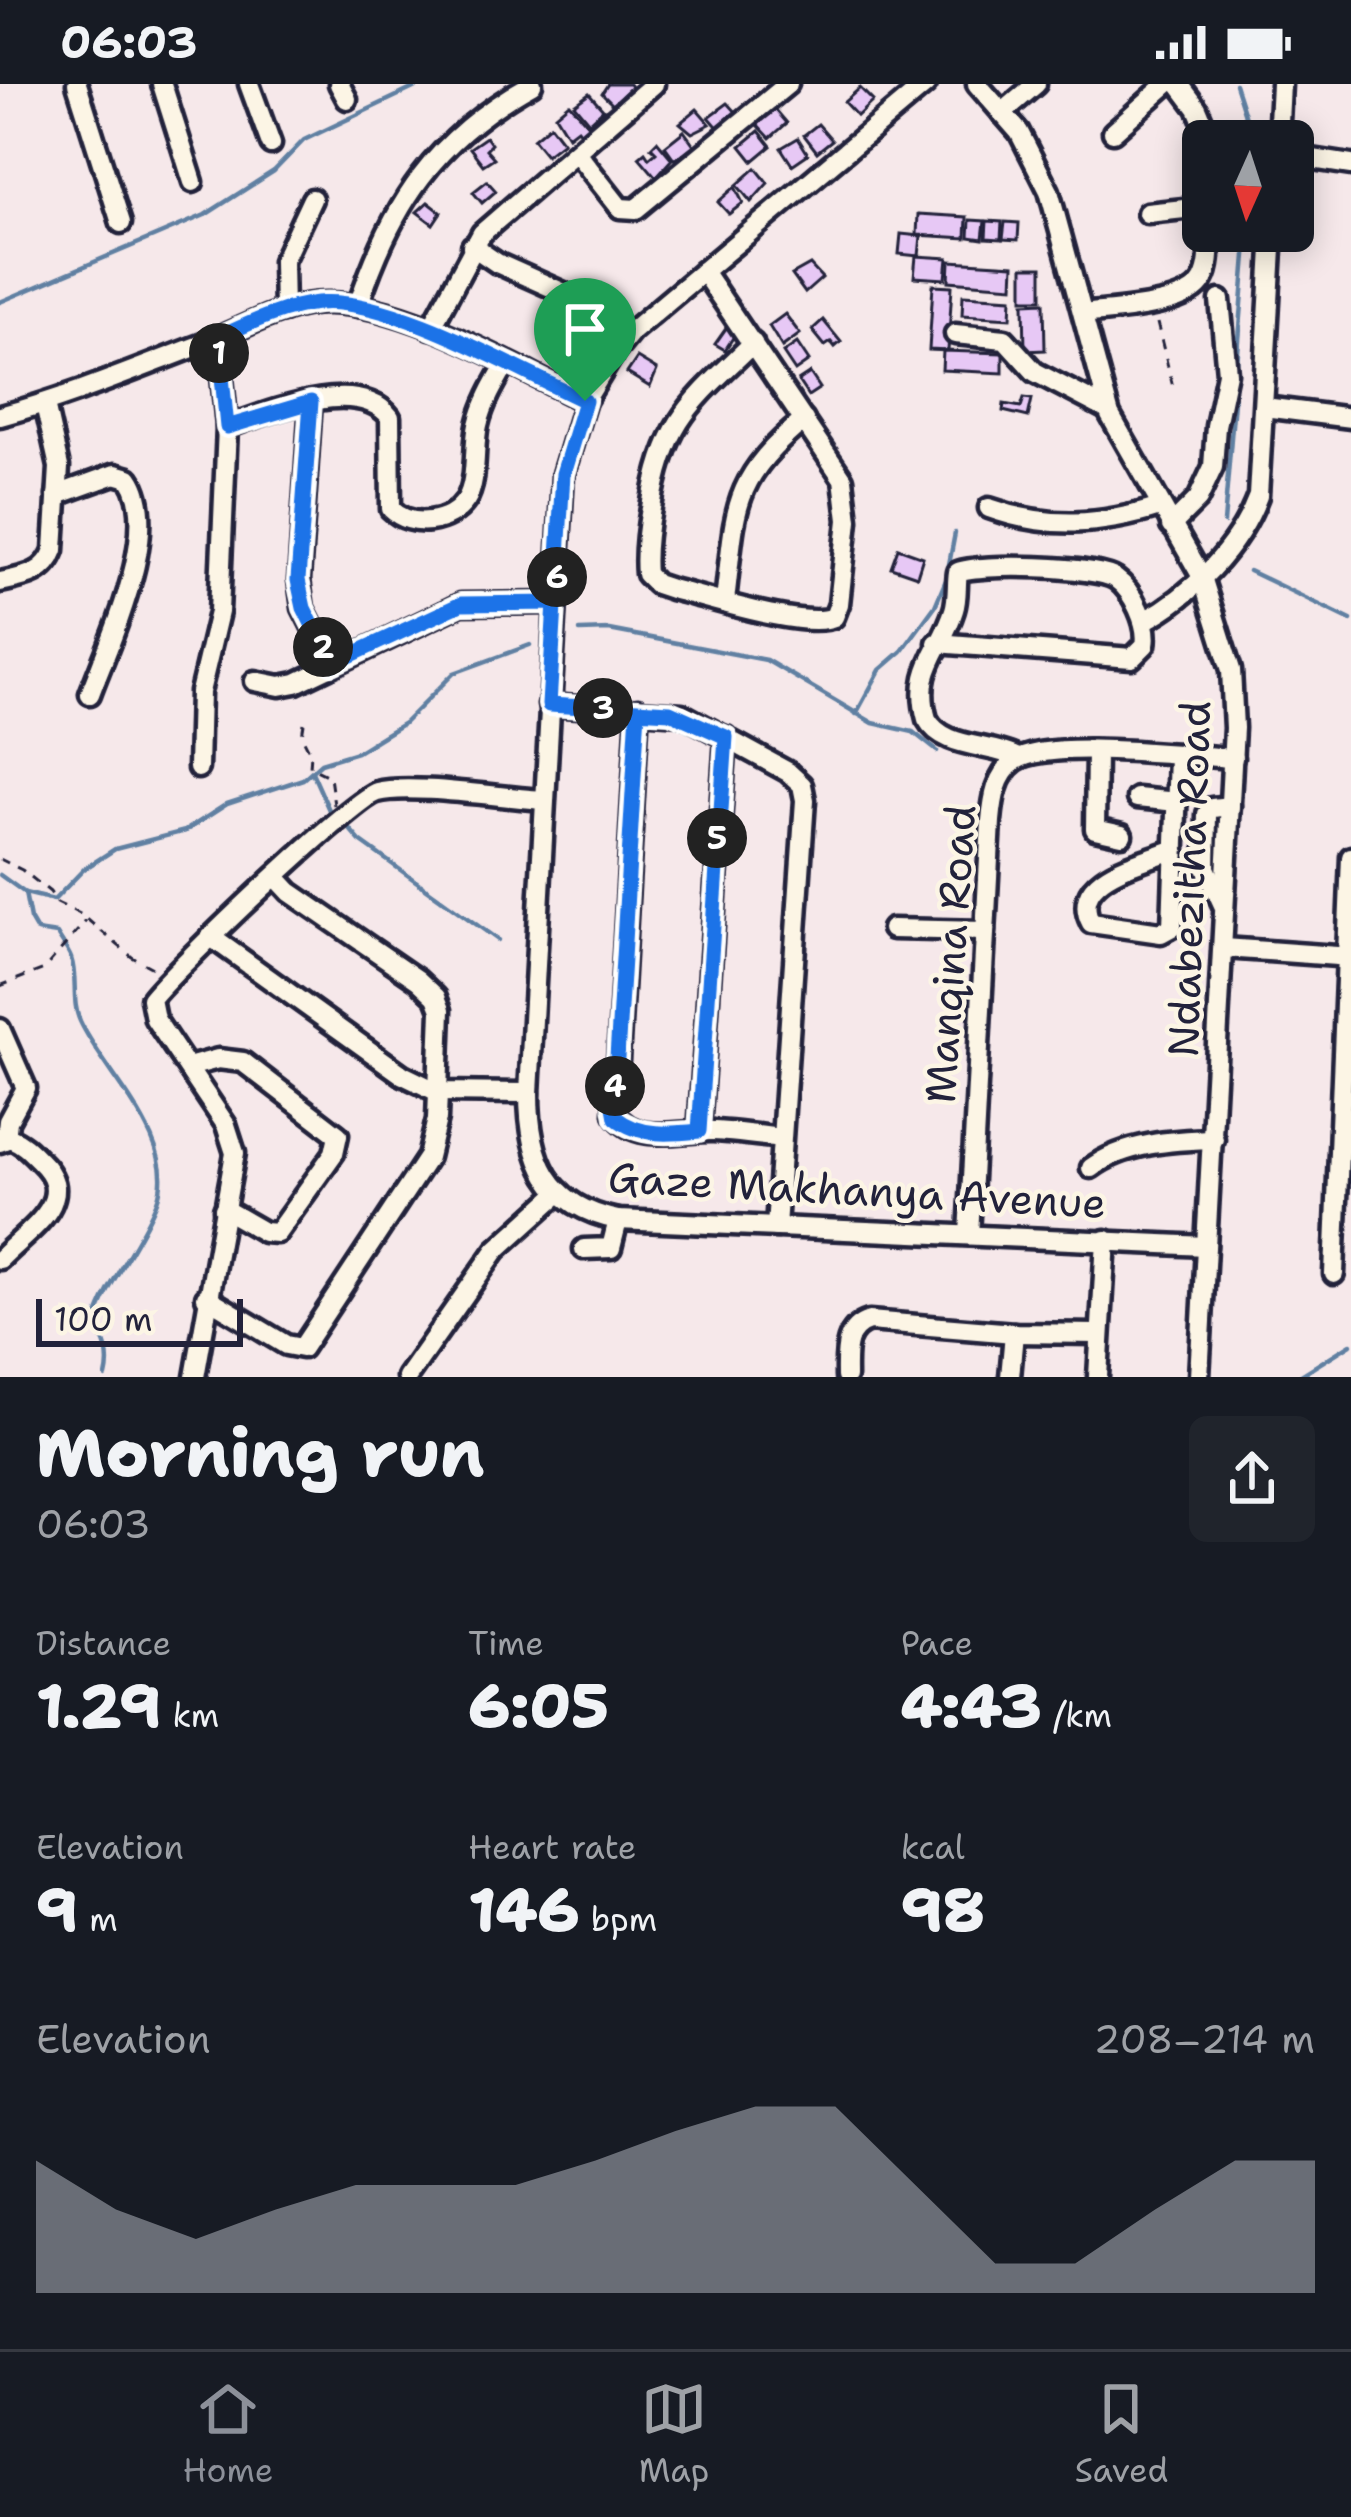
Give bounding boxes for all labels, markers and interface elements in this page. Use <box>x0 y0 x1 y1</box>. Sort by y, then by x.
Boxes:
text: 06:03 <box>60 12 198 72</box>
north arrow <box>1182 120 1314 252</box>
map controls <box>1182 120 1314 252</box>
pin <box>534 278 636 401</box>
icon: arrive <box>552 296 618 362</box>
pin: 1 <box>189 323 249 383</box>
text: 1 <box>211 330 227 375</box>
pin: 6 <box>527 547 587 607</box>
text: 6 <box>545 554 569 599</box>
pin: 2 <box>293 617 353 677</box>
text: 2 <box>311 624 335 669</box>
pin: 3 <box>573 678 633 738</box>
text: 3 <box>591 685 615 730</box>
street label: Ndabezitha Road <box>1155 700 1223 1058</box>
street label: Manqina Road <box>912 803 988 1105</box>
pin: 5 <box>687 808 747 868</box>
text: 5 <box>707 815 727 860</box>
pin: 4 <box>585 1056 645 1116</box>
text: 4 <box>603 1063 627 1108</box>
street label: Gaze Makhanya Avenue <box>606 1149 1108 1231</box>
scale bar <box>36 1293 243 1346</box>
text: 100 m <box>54 1297 153 1342</box>
text: Morning run <box>36 1409 485 1497</box>
button: share <box>1189 1416 1315 1542</box>
text: 06:03 <box>36 1498 151 1550</box>
text: Distance <box>36 1621 171 1666</box>
text: Time <box>468 1621 544 1666</box>
text: Pace <box>901 1621 973 1666</box>
text: 1.29 <box>36 1666 161 1746</box>
text: 6:05 <box>468 1666 609 1746</box>
text: 4:43 <box>901 1666 1042 1746</box>
text: km <box>161 1693 219 1738</box>
text: /km <box>1042 1693 1112 1738</box>
text: Elevation <box>36 1825 184 1870</box>
text: Heart rate <box>468 1825 637 1870</box>
text: kcal <box>901 1825 965 1870</box>
text: 9 <box>36 1870 78 1950</box>
text: 146 <box>468 1870 580 1950</box>
text: 98 <box>901 1870 985 1950</box>
text: m <box>78 1897 118 1942</box>
text: bpm <box>580 1897 657 1942</box>
text: Elevation <box>36 2013 211 2065</box>
text: 208–214 m <box>1093 2013 1315 2065</box>
tab: Home <box>183 2376 273 2493</box>
tab: Map <box>639 2376 709 2493</box>
tab: Saved <box>1075 2376 1168 2493</box>

